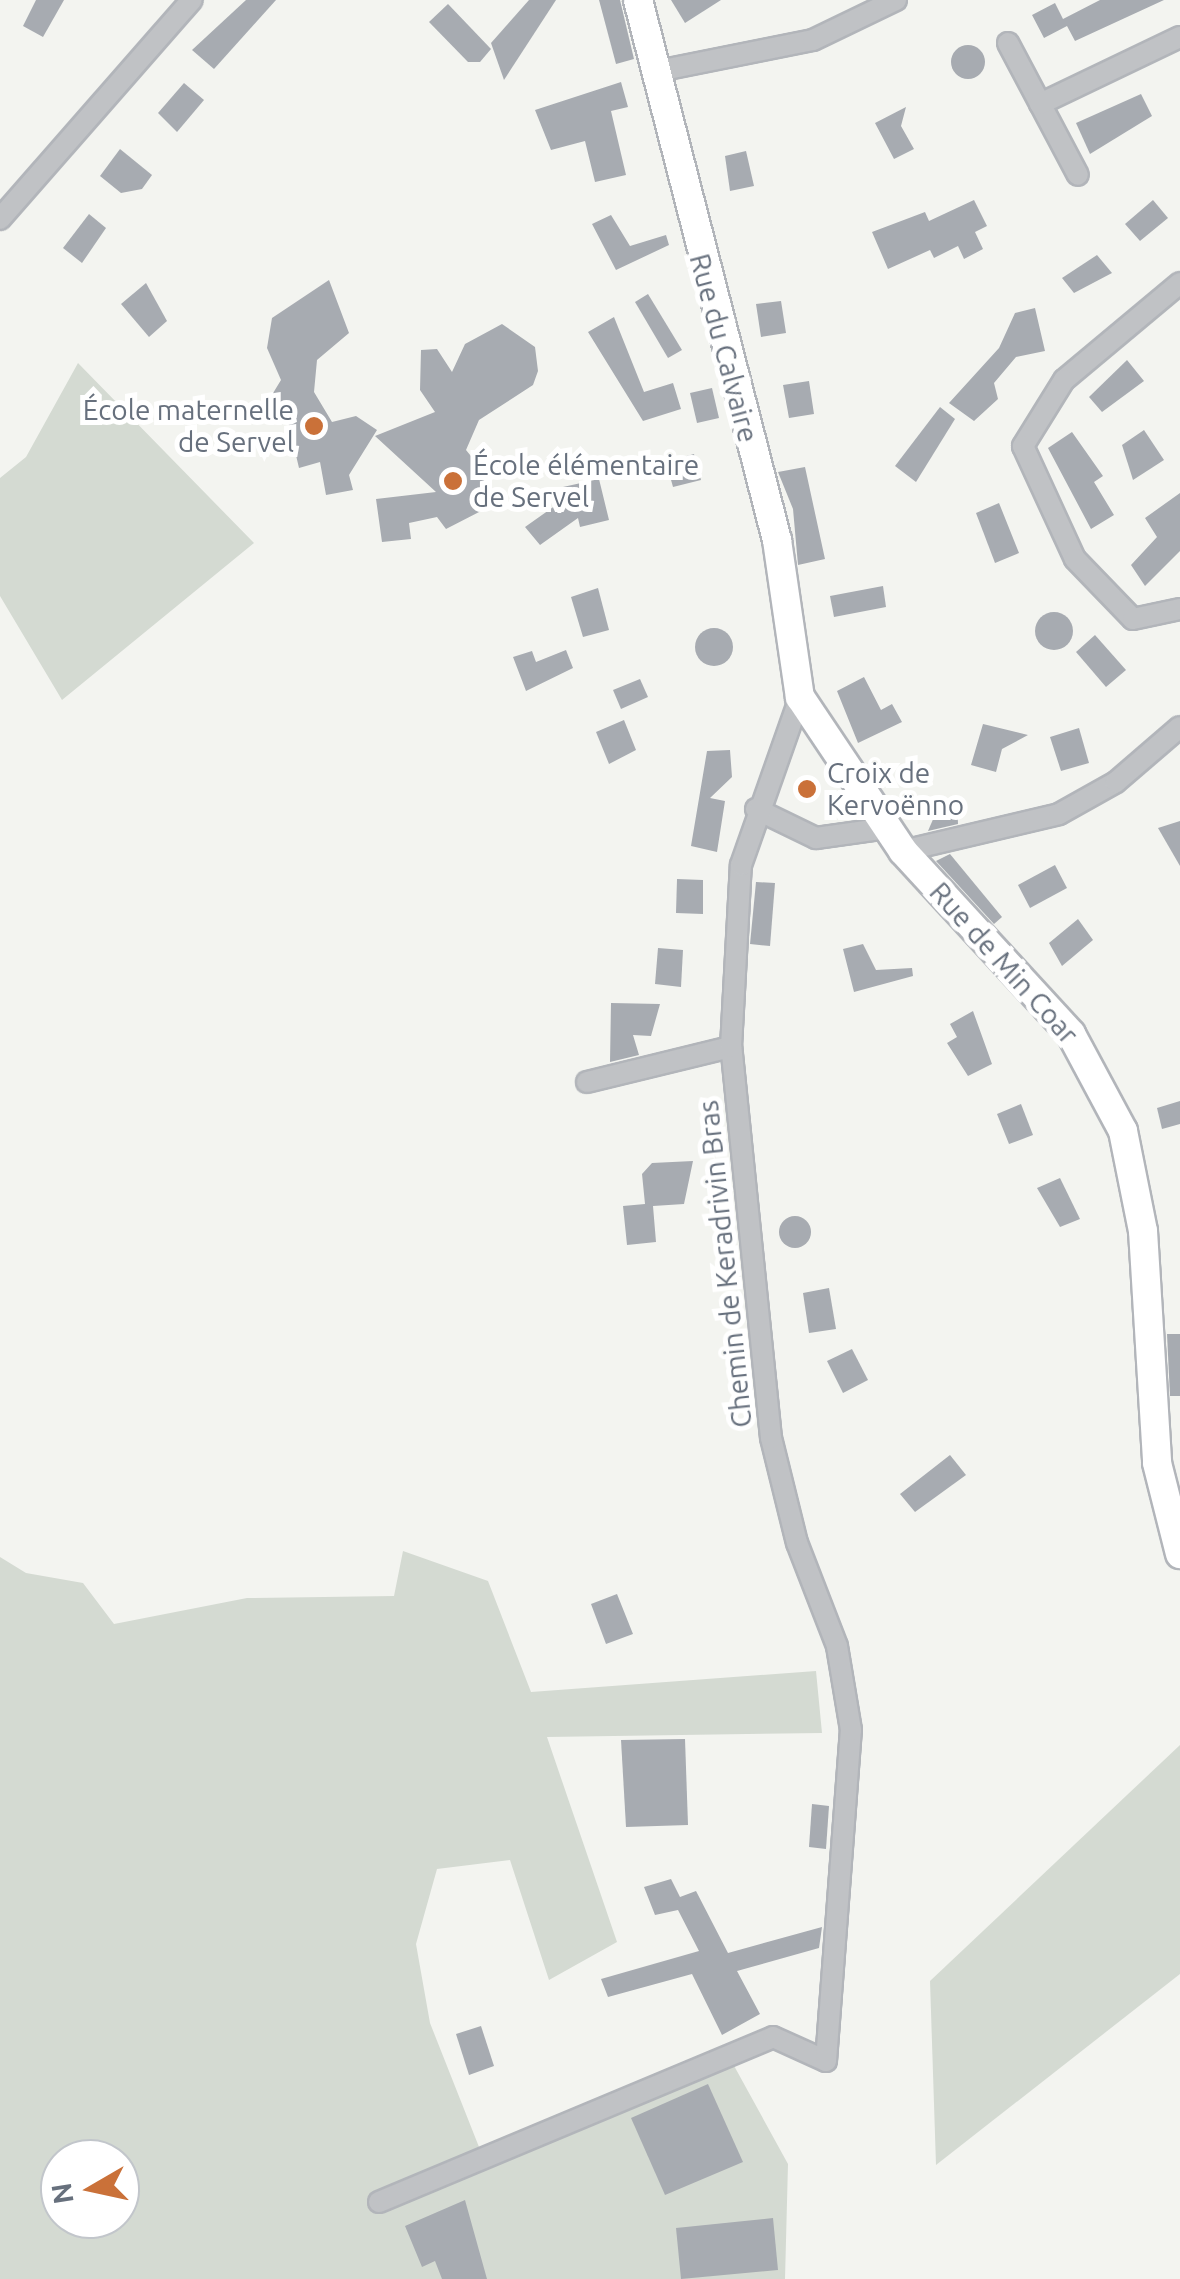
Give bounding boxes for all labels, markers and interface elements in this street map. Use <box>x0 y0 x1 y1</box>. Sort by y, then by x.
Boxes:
street label: Rue du Calvaire <box>683 250 765 446</box>
place label: École maternelle de Servel <box>83 393 294 459</box>
marker: École maternelle de Servel <box>303 415 325 437</box>
place label: École élémentaire de Servel <box>473 448 699 514</box>
marker: École élémentaire de Servel <box>442 470 464 492</box>
place label: Croix de Kervoënno <box>827 756 964 822</box>
marker: Croix de Kervoënno <box>796 778 818 800</box>
street label: Rue de Min Coar <box>923 875 1085 1051</box>
street label: Chemin de Keradrivin Bras <box>691 1099 759 1429</box>
north arrow <box>40 2139 140 2239</box>
text: N <box>45 2181 79 2206</box>

